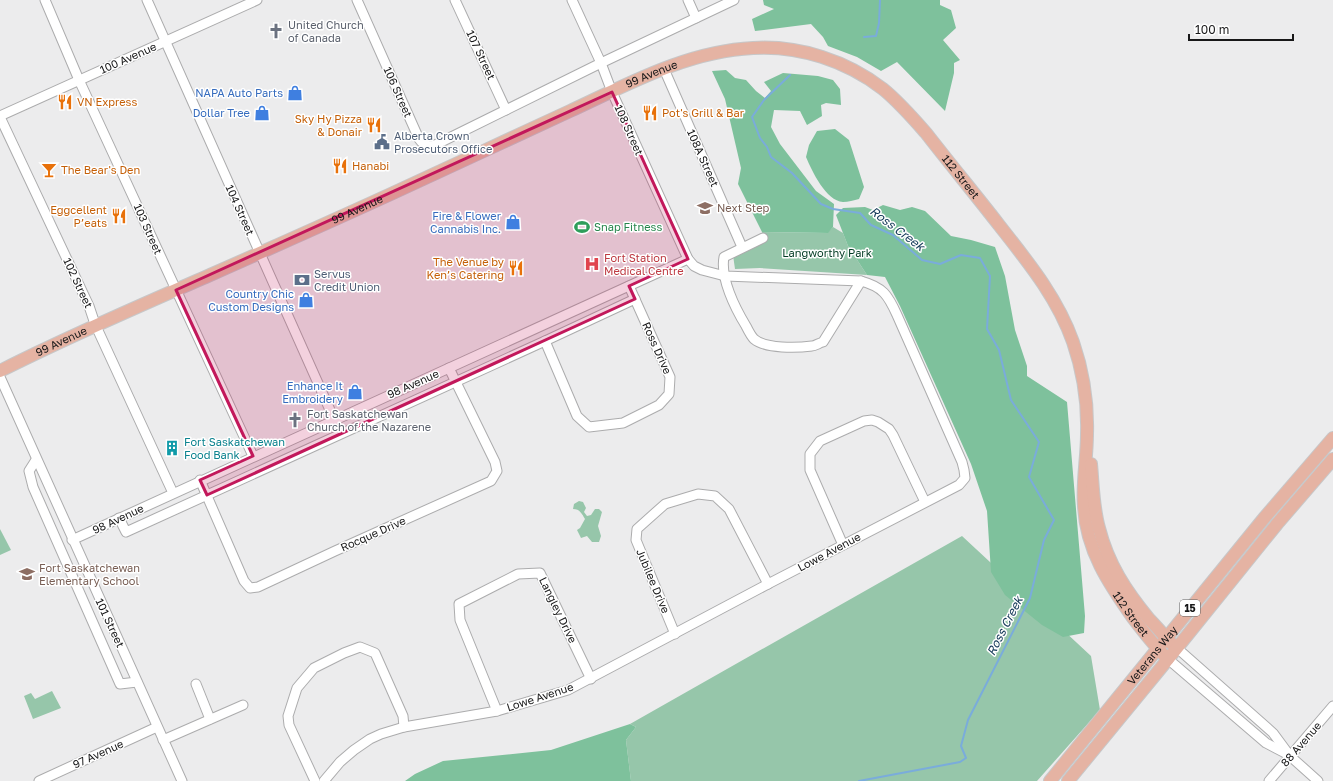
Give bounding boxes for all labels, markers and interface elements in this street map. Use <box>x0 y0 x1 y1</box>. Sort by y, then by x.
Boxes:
scale bar <box>1189 16 1293 42</box>
place label: United Church of Canada <box>288 18 364 44</box>
church icon: United Church of Canada <box>267 22 285 40</box>
text: 100 m <box>1195 22 1229 37</box>
street label: 107 Street <box>464 28 499 82</box>
street label: 100 Avenue <box>97 39 158 76</box>
street label: 99 Avenue <box>623 57 679 90</box>
street label: 106 Street <box>382 64 415 119</box>
shop icon: NAPA Auto Parts <box>286 84 304 102</box>
place label: NAPA Auto Parts <box>195 86 283 99</box>
restaurant icon: VN Express <box>56 93 74 111</box>
place label: VN Express <box>77 95 137 108</box>
street label: 108 Street <box>612 102 646 157</box>
shop icon: Dollar Tree <box>253 104 271 122</box>
restaurant icon: Pot's Grill & Bar <box>641 104 659 122</box>
place label: Dollar Tree <box>193 106 250 119</box>
place label: Pot's Grill & Bar <box>662 106 745 119</box>
place label: Sky Hy Pizza & Donair <box>295 112 363 138</box>
restaurant icon: Sky Hy Pizza & Donair <box>365 116 383 134</box>
street label: 108A Street <box>685 127 722 189</box>
place label: Alberta Crown Prosecutors Office <box>394 129 492 155</box>
public building icon: Alberta Crown Prosecutors Office <box>373 133 391 151</box>
street label: 112 Street <box>940 152 983 201</box>
restaurant icon: Hanabi <box>331 157 349 175</box>
place label: Hanabi <box>352 159 389 172</box>
bar icon: The Bear's Den <box>40 161 58 179</box>
place label: The Bear's Den <box>61 163 140 176</box>
street label: 104 Street <box>223 182 257 237</box>
street label: 99 Avenue <box>329 192 385 226</box>
school or university icon: Next Step <box>696 199 714 217</box>
place label: Next Step <box>717 201 770 214</box>
street label: 103 Street <box>132 202 165 256</box>
place label: Eggcellent P’eats <box>50 203 107 229</box>
water label: Ross Creek <box>867 203 928 255</box>
restaurant icon: Eggcellent P’eats <box>110 207 128 225</box>
place label: Fire & Flower Cannabis Inc. <box>430 209 502 235</box>
shop icon: Fire & Flower Cannabis Inc. <box>504 213 522 231</box>
sports icon: Snap Fitness <box>573 218 591 236</box>
place label: Snap Fitness <box>594 220 662 233</box>
park label: Langworthy Park <box>782 246 872 259</box>
place label: Fort Station Medical Centre <box>604 251 684 277</box>
place label: The Venue by Ken’s Catering <box>427 255 504 281</box>
hospital icon: Fort Station Medical Centre <box>583 255 601 273</box>
street label: 102 Street <box>61 256 96 310</box>
restaurant icon: The Venue by Ken’s Catering <box>507 259 525 277</box>
place label: Servus Credit Union <box>314 267 380 293</box>
bank icon: Servus Credit Union <box>293 271 311 289</box>
place label: Country Chic Custom Designs <box>208 287 294 313</box>
shop icon: Country Chic Custom Designs <box>297 291 315 309</box>
street label: Ross Drive <box>640 320 675 376</box>
street label: 99 Avenue <box>33 323 89 358</box>
street label: 98 Avenue <box>385 366 441 401</box>
place label: Enhance It Embroidery <box>282 379 343 405</box>
shop icon: Enhance It Embroidery <box>346 383 364 401</box>
place label: Fort Saskatchewan Church of the Nazarene <box>307 407 431 433</box>
church icon: Fort Saskatchewan Church of the Nazarene <box>286 411 304 429</box>
place label: Fort Saskatchewan Food Bank <box>184 435 285 461</box>
building icon: Fort Saskatchewan Food Bank <box>163 439 181 457</box>
street label: 98 Avenue <box>90 501 145 536</box>
street label: Rocque Drive <box>338 513 407 554</box>
street label: Lowe Avenue <box>795 530 862 574</box>
street label: Jubilee Drive <box>634 547 673 615</box>
place label: Fort Saskatchewan Elementary School <box>39 561 140 587</box>
school or university icon: Fort Saskatchewan Elementary School <box>18 565 36 583</box>
street label: Langley Drive <box>537 575 580 645</box>
street label: 112 Street <box>1111 589 1152 639</box>
water label: Ross Creek <box>983 593 1026 658</box>
street label: 101 Street <box>93 596 128 649</box>
road number: 15 <box>1180 600 1200 616</box>
street label: Veterans Way <box>1124 623 1180 687</box>
street label: Lowe Avenue <box>505 680 575 713</box>
street label: 88 Avenue <box>1278 719 1324 769</box>
street label: 97 Avenue <box>70 737 125 770</box>

